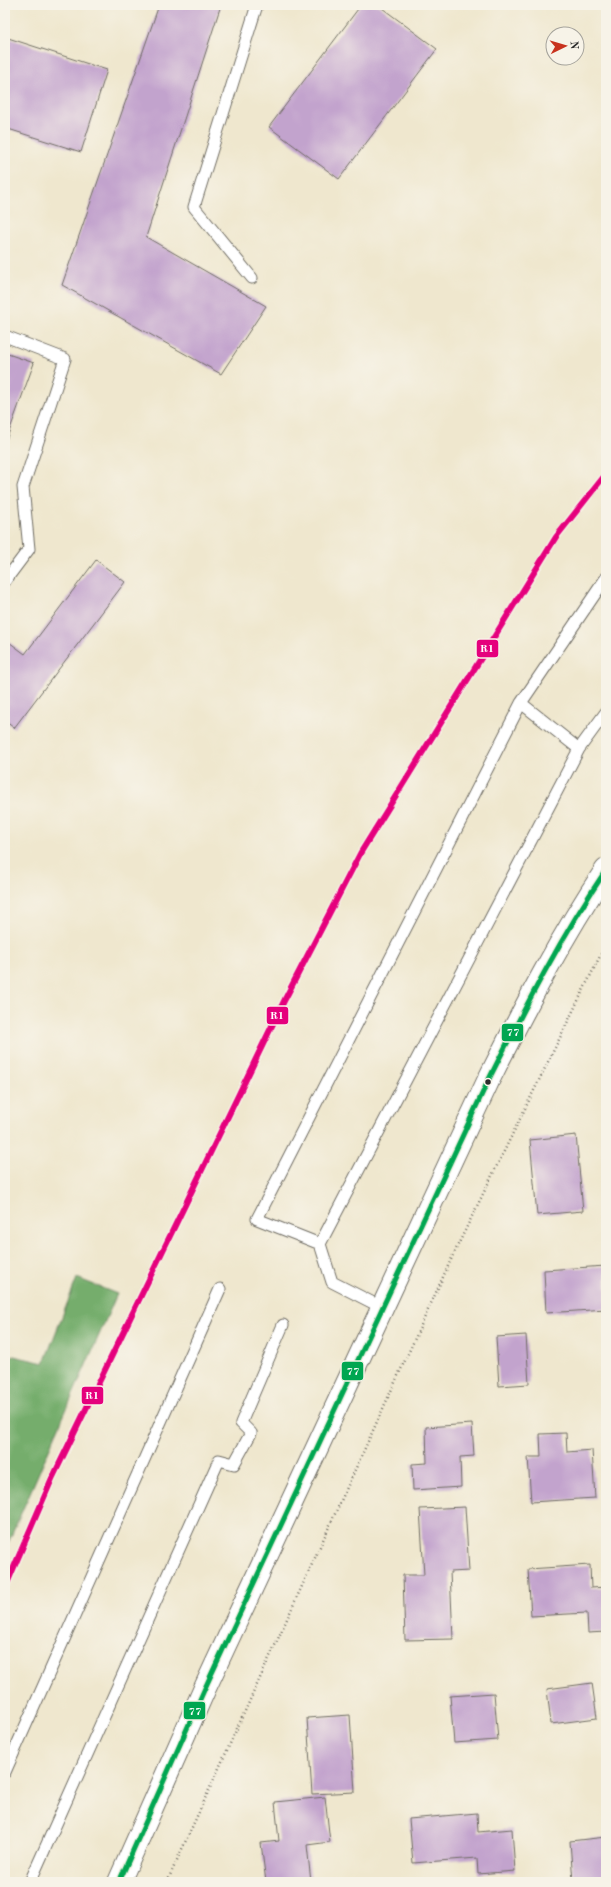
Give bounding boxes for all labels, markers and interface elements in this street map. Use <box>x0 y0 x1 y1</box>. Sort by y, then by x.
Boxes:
north arrow <box>545 26 585 66</box>
text: N <box>568 41 579 51</box>
line badge: R1 <box>476 639 499 658</box>
text: R1 <box>480 644 494 655</box>
line badge: R1 <box>266 1006 289 1025</box>
text: R1 <box>270 1011 284 1022</box>
line badge: 77 <box>501 1023 524 1042</box>
text: 77 <box>507 1028 519 1039</box>
unlabelled marker <box>483 1077 493 1087</box>
line badge: 77 <box>341 1361 364 1381</box>
text: 77 <box>347 1367 359 1378</box>
line badge: R1 <box>81 1386 104 1405</box>
text: R1 <box>85 1391 99 1402</box>
line badge: 77 <box>183 1701 206 1720</box>
text: 77 <box>189 1707 201 1718</box>

